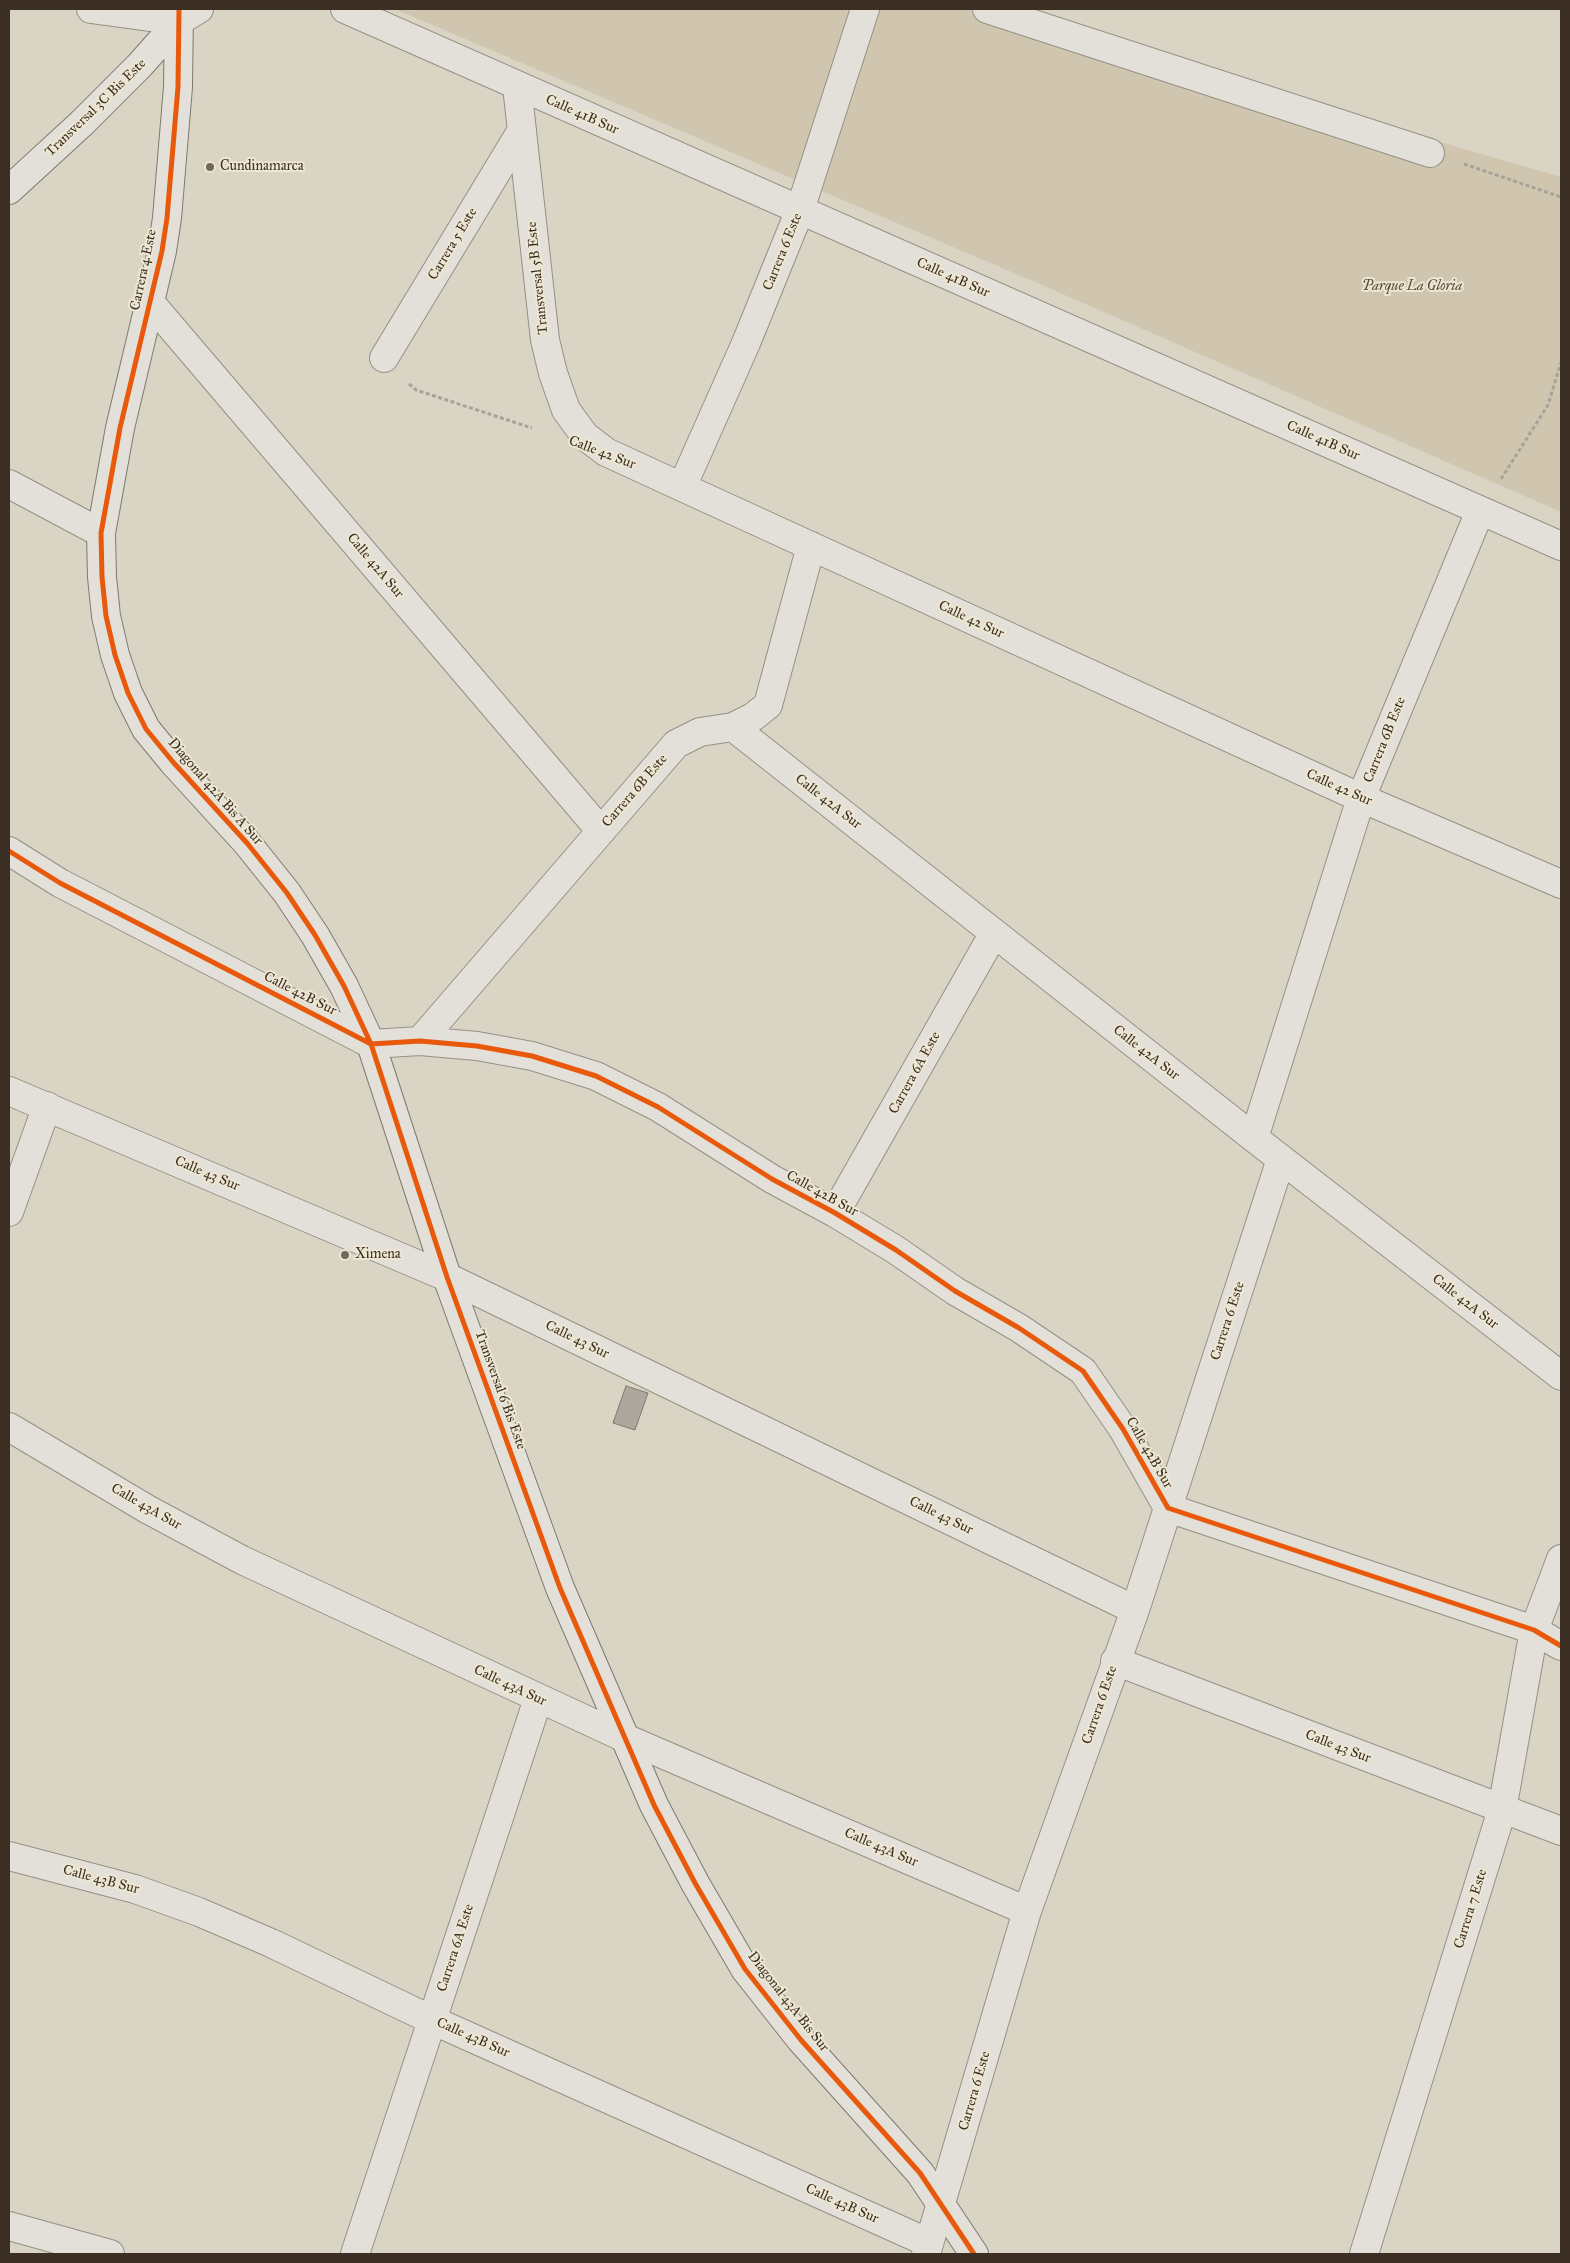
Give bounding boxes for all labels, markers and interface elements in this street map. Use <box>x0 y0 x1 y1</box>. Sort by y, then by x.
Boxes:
street label: Transversal 3C Bis Este <box>42 55 150 161</box>
street label: Calle 41B Sur <box>543 91 621 139</box>
place label: Cundinamarca <box>220 159 304 175</box>
marker: Cundinamarca <box>204 161 216 173</box>
street label: Carrera 5 Este <box>425 205 481 283</box>
street label: Carrera 6 Este <box>760 211 806 293</box>
street label: Transversal 5B Este <box>524 221 552 335</box>
street label: Carrera 4 Este <box>127 228 161 312</box>
street label: Calle 41B Sur <box>914 254 992 302</box>
park label: Parque La Gloria <box>1362 279 1462 295</box>
street label: Calle 41B Sur <box>1284 417 1362 465</box>
street label: Calle 42 Sur <box>566 433 638 473</box>
street label: Calle 42A Sur <box>343 530 407 602</box>
street label: Calle 42 Sur <box>936 598 1006 642</box>
street label: Carrera 6B Este <box>1360 695 1410 785</box>
street label: Diagonal 42A Bis A Sur <box>164 735 266 849</box>
street label: Carrera 6B Este <box>599 751 671 831</box>
street label: Calle 42 Sur <box>1303 766 1375 810</box>
street label: Calle 42A Sur <box>791 771 865 833</box>
street label: Calle 42B Sur <box>261 968 339 1020</box>
street label: Calle 42A Sur <box>1109 1022 1183 1084</box>
street label: Carrera 6A Este <box>885 1029 945 1117</box>
street label: Calle 43 Sur <box>172 1153 242 1195</box>
street label: Calle 42B Sur <box>783 1167 861 1221</box>
place label: Ximena <box>355 1247 401 1263</box>
marker: Ximena <box>339 1249 351 1261</box>
street label: Calle 42A Sur <box>1428 1271 1502 1333</box>
street label: Carrera 6 Este <box>1207 1279 1249 1363</box>
street label: Calle 43 Sur <box>542 1317 612 1363</box>
street label: Transversal 6 Bis Este <box>471 1328 529 1452</box>
street label: Calle 42B Sur <box>1122 1414 1176 1492</box>
street label: Calle 43A Sur <box>108 1480 184 1534</box>
street label: Calle 43 Sur <box>906 1493 976 1539</box>
street label: Calle 43A Sur <box>471 1662 549 1710</box>
street label: Carrera 6 Este <box>1079 1664 1121 1746</box>
street label: Calle 43 Sur <box>1303 1727 1373 1767</box>
street label: Calle 43A Sur <box>842 1825 920 1871</box>
street label: Calle 43B Sur <box>61 1862 141 1898</box>
street label: Carrera 7 Este <box>1451 1867 1491 1951</box>
street label: Carrera 6A Este <box>434 1902 478 1994</box>
street label: Diagonal 43A Bis Sur <box>744 1949 832 2055</box>
street label: Calle 43B Sur <box>434 2014 512 2062</box>
street label: Carrera 6 Este <box>956 2049 994 2133</box>
street label: Calle 43B Sur <box>803 2180 881 2228</box>

